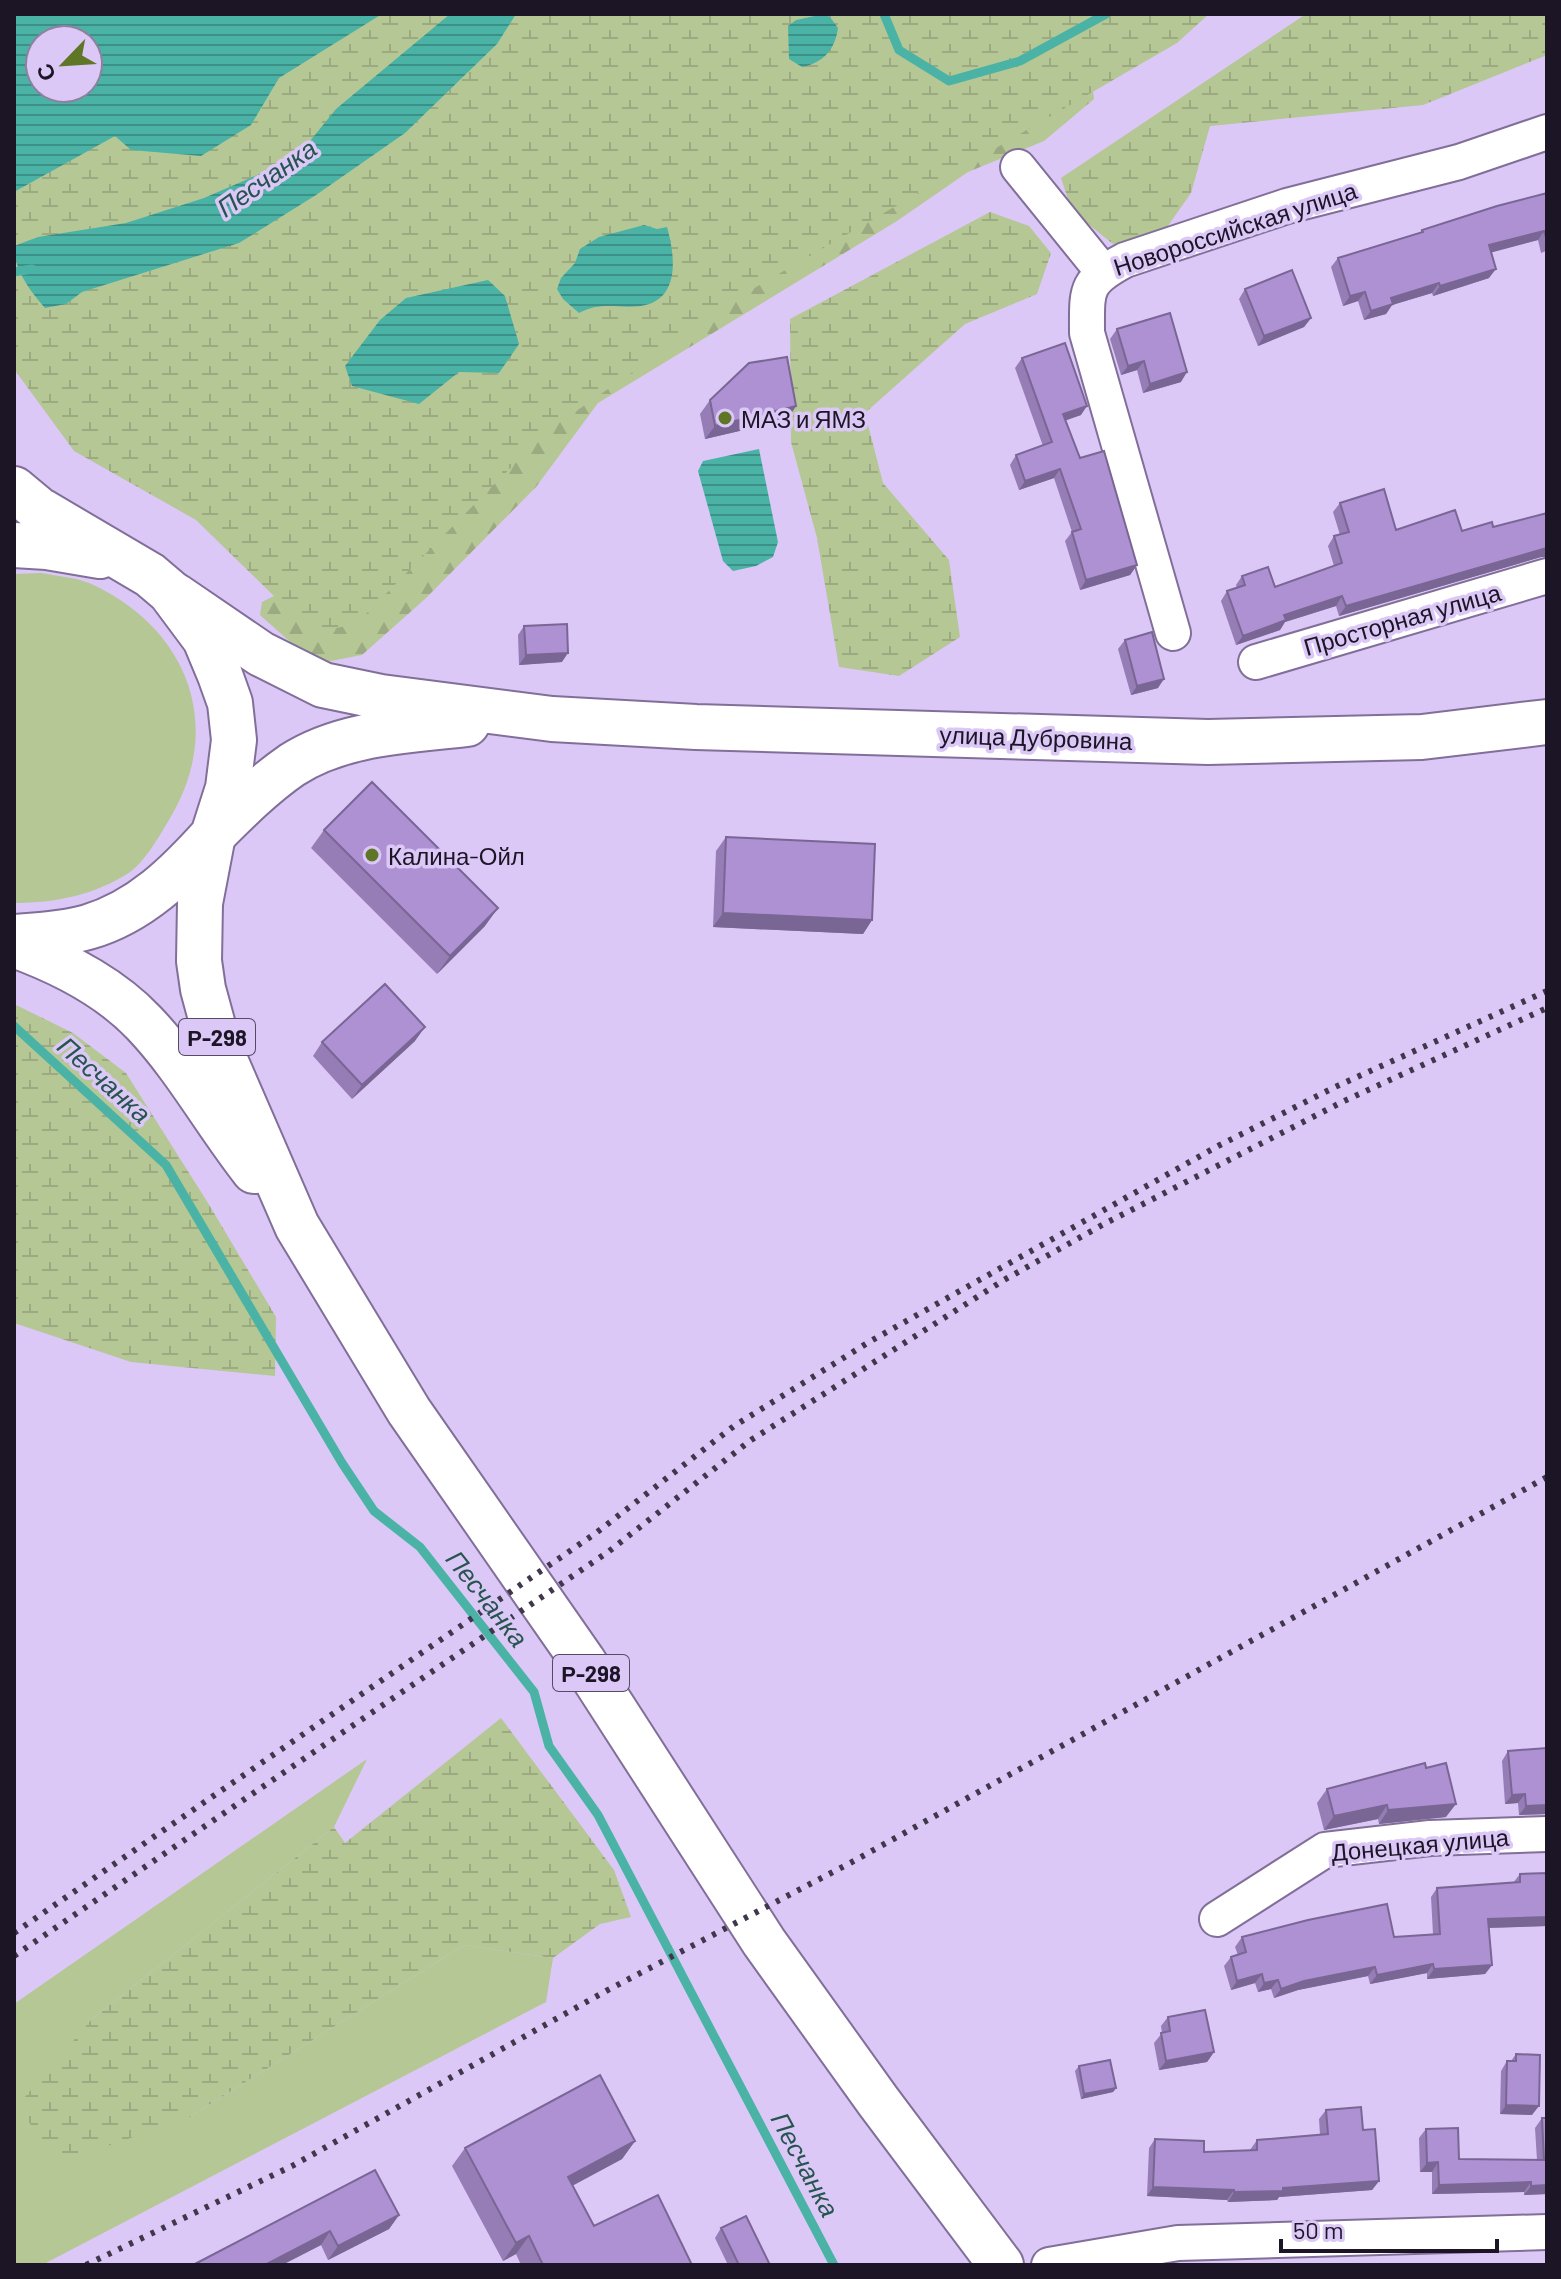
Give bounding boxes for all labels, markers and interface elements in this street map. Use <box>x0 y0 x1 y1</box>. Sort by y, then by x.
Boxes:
north arrow <box>24 24 104 104</box>
text: С <box>30 60 60 86</box>
water label: Песчанка <box>210 132 322 222</box>
street label: Новороссийская улица <box>1110 175 1361 281</box>
place label: МАЗ и ЯМЗ <box>741 404 866 433</box>
marker: МАЗ и ЯМЗ <box>716 409 734 427</box>
street label: Просторная улица <box>1300 577 1505 661</box>
street label: улица Дубровина <box>939 719 1134 755</box>
place label: Калина-Ойл <box>388 841 525 870</box>
marker: Калина-Ойл <box>363 846 381 864</box>
road number: Р-298 <box>179 1019 255 1055</box>
water label: Песчанка <box>52 1029 158 1129</box>
water label: Песчанка <box>441 1543 535 1653</box>
road number: Р-298 <box>553 1655 629 1691</box>
street label: Донецкая улица <box>1330 1822 1511 1866</box>
water label: Песчанка <box>766 2106 846 2222</box>
scale bar <box>1281 2203 1497 2253</box>
text: 50 m <box>1293 2215 1344 2244</box>

